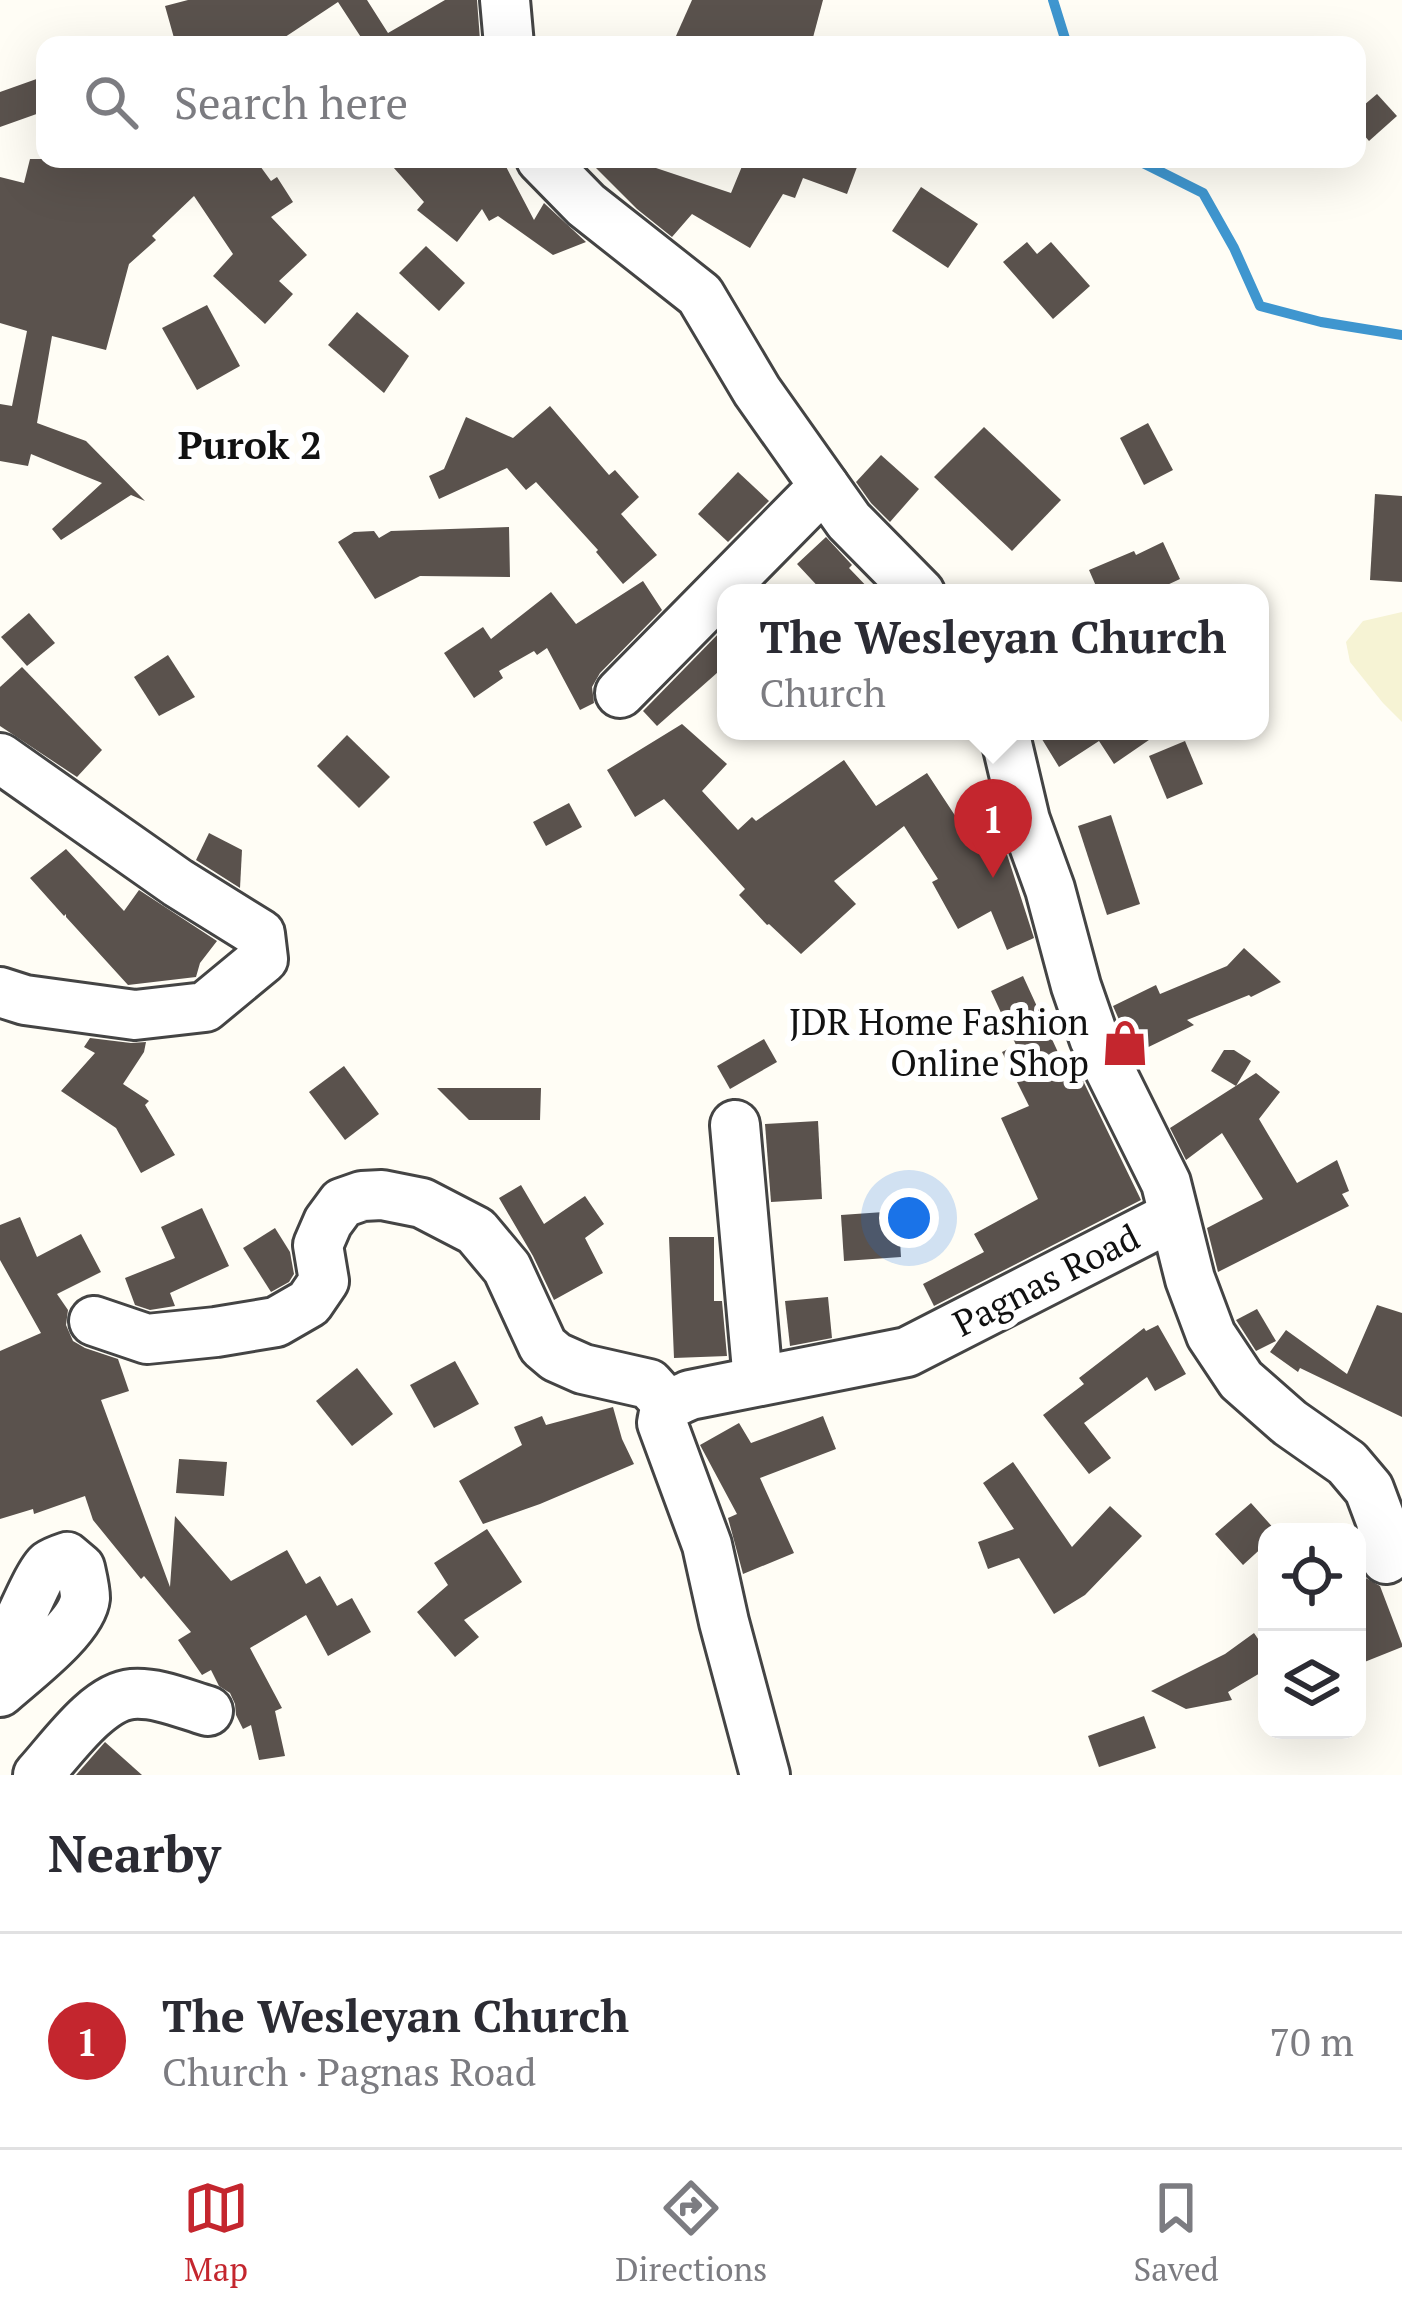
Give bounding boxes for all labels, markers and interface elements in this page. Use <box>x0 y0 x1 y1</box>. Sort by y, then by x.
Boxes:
search box <box>36 36 1366 168</box>
icon: search <box>78 69 144 135</box>
text: Search here <box>174 72 408 132</box>
district label: Purok 2 <box>178 418 322 470</box>
popup <box>717 584 1269 740</box>
text: The Wesleyan Church <box>759 606 1227 666</box>
text: Church <box>759 666 886 718</box>
pin: 1 <box>954 779 1032 878</box>
place label: JDR Home Fashion Online Shop <box>789 998 1089 1086</box>
shop icon: JDR Home Fashion Online Shop <box>1100 1018 1150 1068</box>
your location <box>879 1188 939 1248</box>
street label: Pagnas Road <box>945 1213 1147 1347</box>
map controls <box>1258 1523 1366 1739</box>
button: locate <box>1258 1523 1366 1631</box>
button: layers <box>1258 1631 1366 1739</box>
text: Nearby <box>48 1819 221 1887</box>
text: The Wesleyan Church <box>162 1985 629 2045</box>
text: 1 <box>76 2015 98 2067</box>
text: 70 m <box>1269 2015 1354 2067</box>
text: Church · Pagnas Road <box>162 2045 536 2097</box>
tab: Map <box>183 2175 249 2290</box>
tab: Directions <box>615 2175 767 2290</box>
tab: Saved <box>1134 2175 1219 2290</box>

